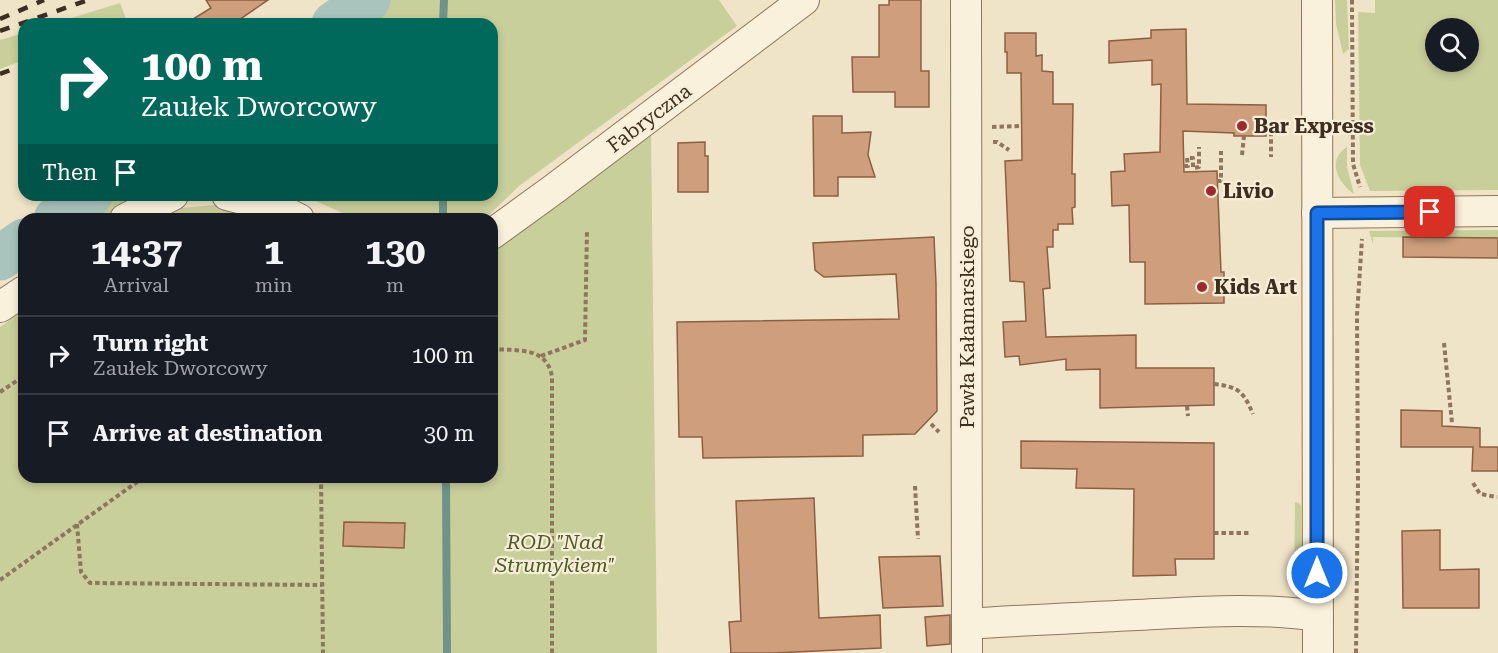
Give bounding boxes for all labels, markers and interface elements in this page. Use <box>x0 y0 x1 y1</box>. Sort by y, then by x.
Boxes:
map controls <box>1425 18 1479 72</box>
button: search <box>1425 18 1479 72</box>
text: 100 m <box>141 41 263 90</box>
icon: right <box>42 42 120 120</box>
street label: Fabryczna <box>602 79 696 157</box>
text: Zaułek Dworcowy <box>141 91 377 123</box>
place label: Bar Express <box>1254 114 1374 138</box>
marker: Bar Express <box>1235 119 1249 133</box>
icon: arrive <box>109 156 142 189</box>
text: Then <box>42 160 97 185</box>
place label: Livio <box>1223 179 1274 203</box>
marker: Livio <box>1204 184 1218 198</box>
pin <box>1404 186 1455 237</box>
icon: arrive <box>1413 195 1446 228</box>
street label: Pawła Kałamarskiego <box>955 225 979 429</box>
text: 14:37 <box>91 231 182 273</box>
text: 1 <box>264 231 284 273</box>
text: 130 <box>365 231 425 273</box>
text: Arrival <box>104 273 169 297</box>
text: min <box>255 273 292 297</box>
text: m <box>386 273 404 297</box>
place label: Kids Art <box>1214 275 1297 299</box>
marker: Kids Art <box>1195 280 1209 294</box>
text: Turn right <box>93 331 208 356</box>
icon: right <box>42 339 75 372</box>
text: 100 m <box>411 343 474 368</box>
text: Zaułek Dworcowy <box>93 356 268 380</box>
icon: arrive <box>42 417 75 450</box>
text: Arrive at destination <box>93 421 322 446</box>
text: 30 m <box>424 421 474 446</box>
park label: ROD "Nad Strumykiem" <box>494 530 615 577</box>
position arrow <box>1285 541 1349 605</box>

